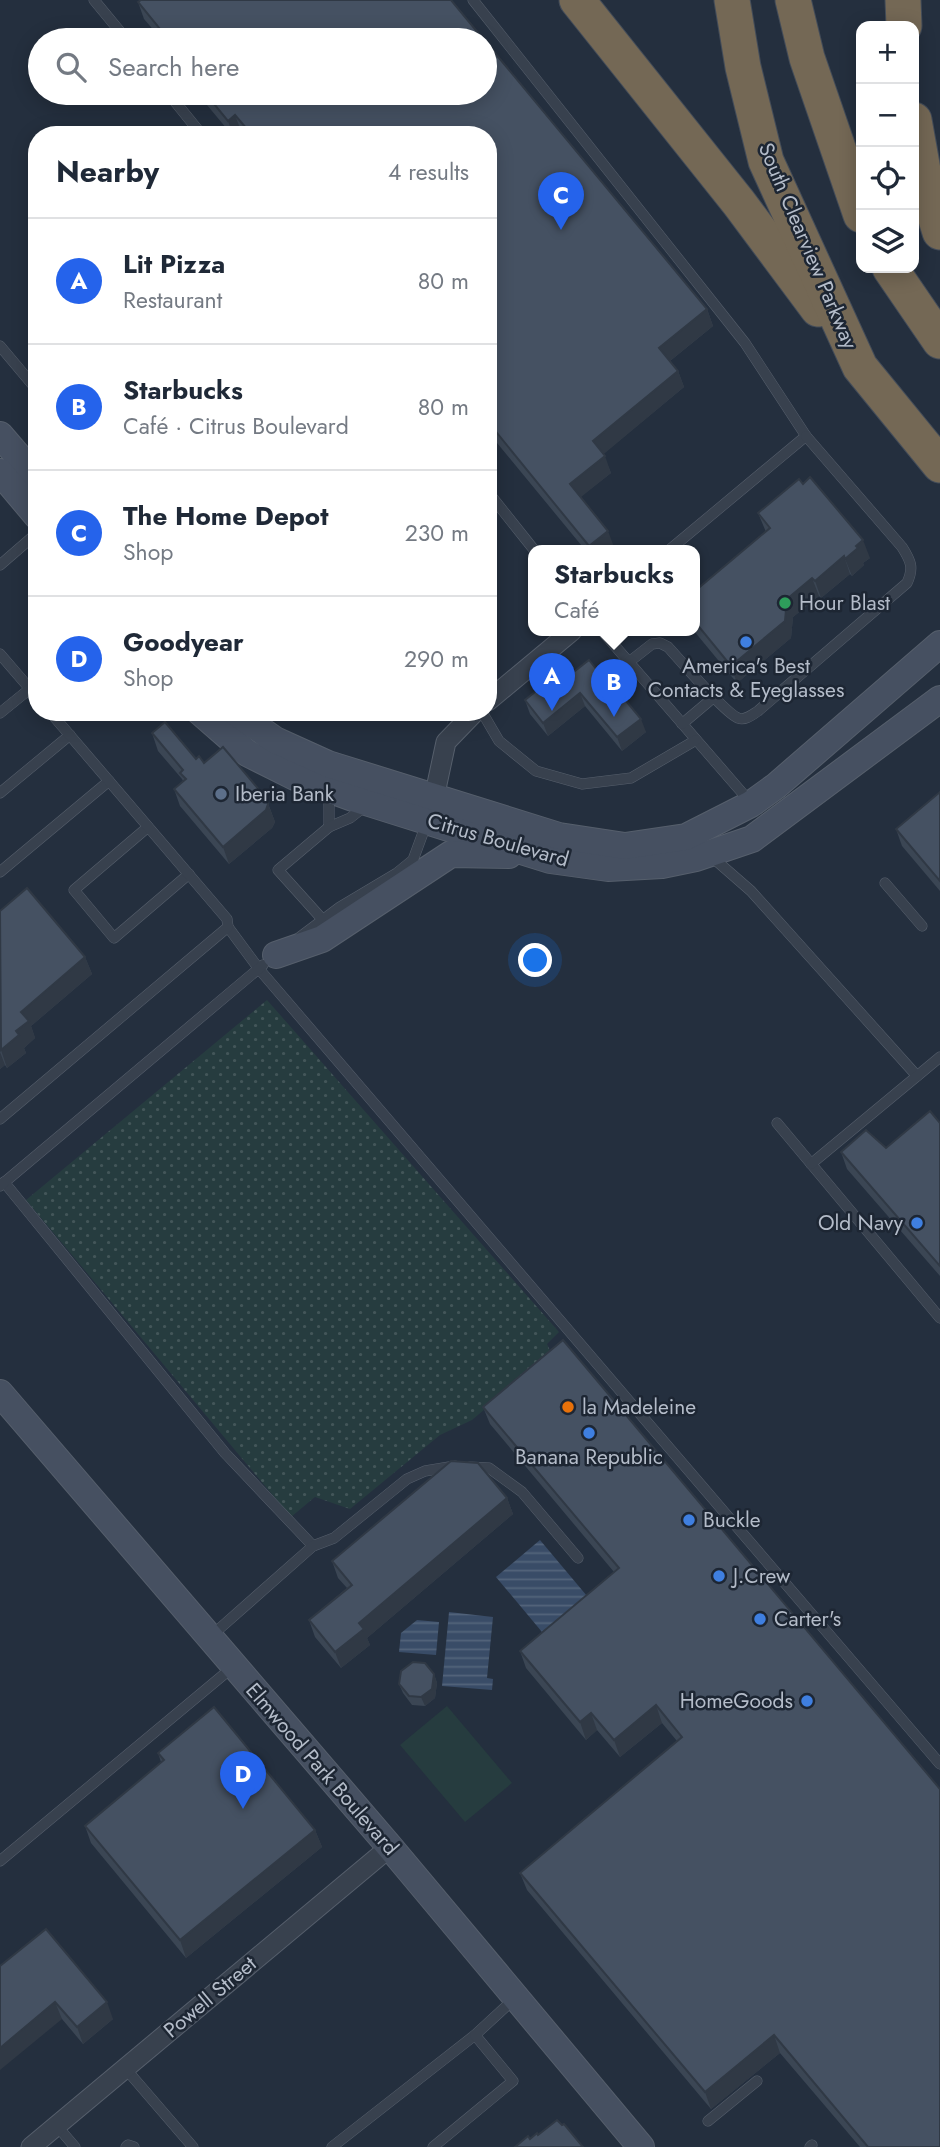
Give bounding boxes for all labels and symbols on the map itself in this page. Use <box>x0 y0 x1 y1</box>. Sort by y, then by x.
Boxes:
street label: South Clearview Parkway <box>751 138 865 354</box>
pin: C <box>538 172 584 230</box>
place label: Hour Blast <box>799 588 890 618</box>
marker: Hour Blast <box>777 595 793 611</box>
marker: America's Best Contacts & Eyeglasses <box>738 634 754 650</box>
place label: America's Best Contacts & Eyeglasses <box>648 651 844 705</box>
pin: A <box>529 653 575 711</box>
pin: B <box>591 659 637 717</box>
place label: Iberia Bank <box>235 779 335 809</box>
marker: Iberia Bank <box>213 786 229 802</box>
street label: Citrus Boulevard <box>424 805 572 875</box>
your location <box>518 943 552 977</box>
place label: Old Navy <box>818 1208 904 1238</box>
marker: Old Navy <box>909 1215 925 1231</box>
place label: la Madeleine <box>582 1392 696 1422</box>
marker: la Madeleine <box>560 1399 576 1415</box>
marker: Banana Republic <box>581 1425 597 1441</box>
place label: Banana Republic <box>515 1442 663 1472</box>
place label: Buckle <box>703 1505 761 1535</box>
marker: Buckle <box>681 1512 697 1528</box>
place label: J.Crew <box>730 1561 791 1591</box>
marker: J.Crew <box>711 1568 727 1584</box>
place label: Carter's <box>774 1604 841 1634</box>
marker: Carter's <box>752 1611 768 1627</box>
street label: Elmwood Park Boulevard <box>239 1676 405 1862</box>
place label: HomeGoods <box>680 1686 793 1716</box>
marker: HomeGoods <box>799 1693 815 1709</box>
pin: D <box>220 1751 266 1809</box>
street label: Powell Street <box>157 1949 263 2045</box>

